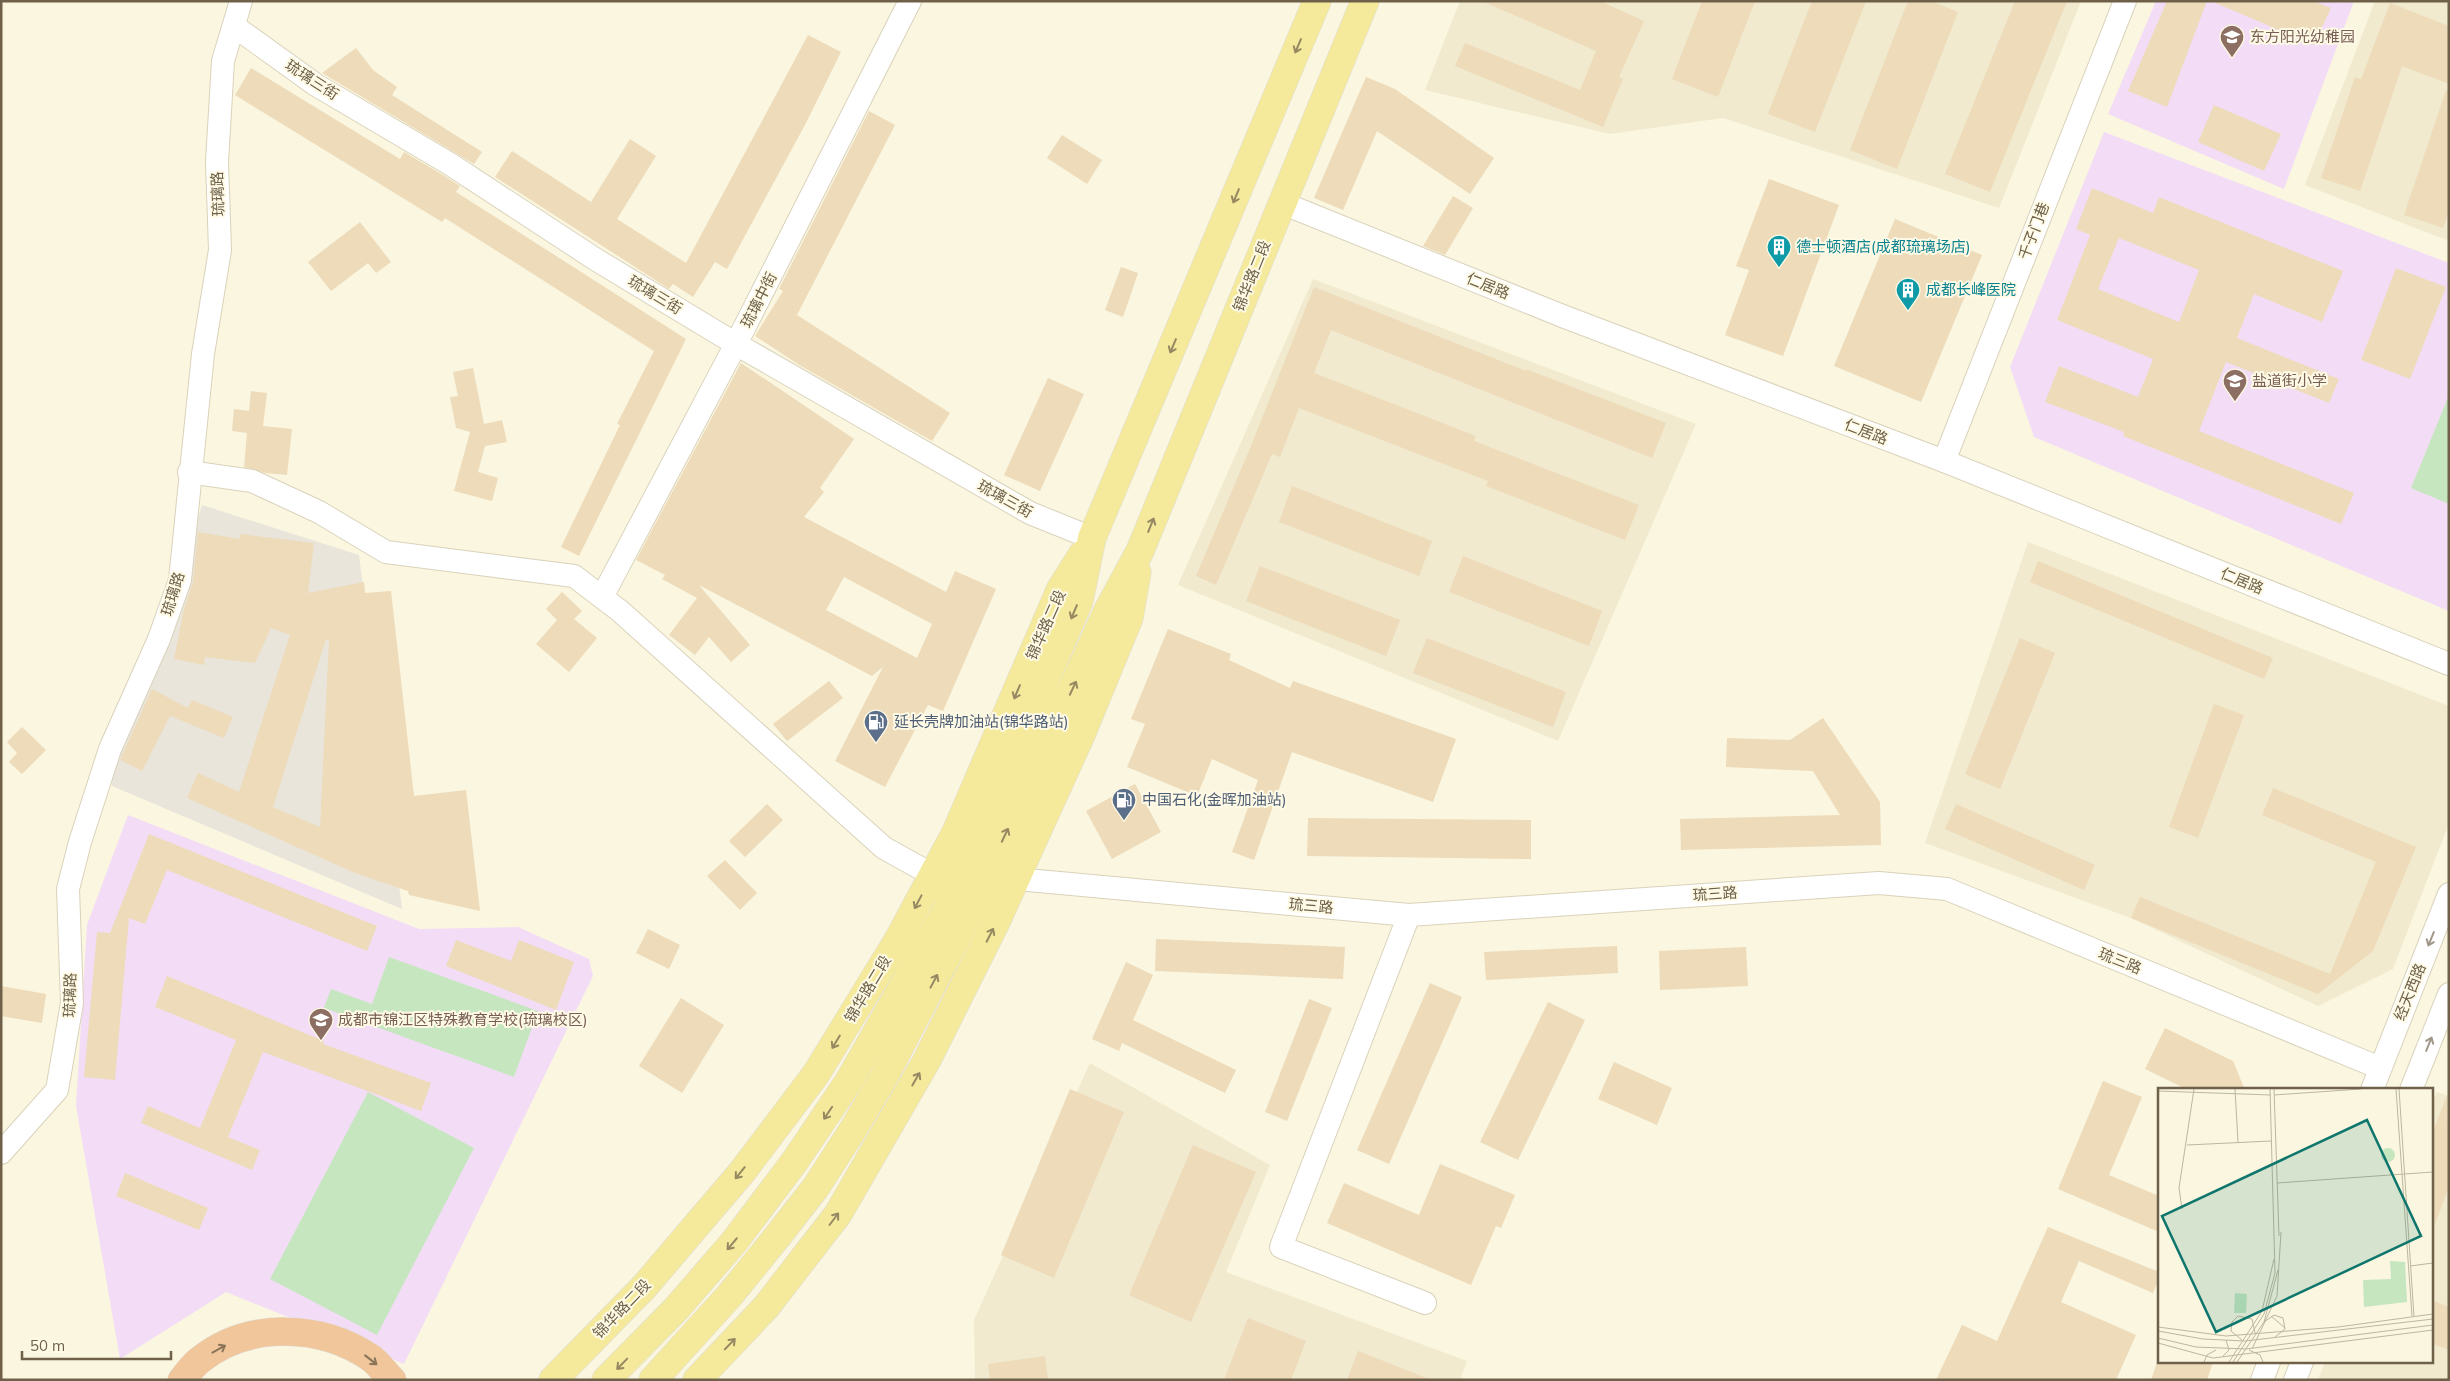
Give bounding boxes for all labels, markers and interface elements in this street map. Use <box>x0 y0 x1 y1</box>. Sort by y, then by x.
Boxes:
school or university icon: 东方阳光幼稚园 <box>2219 24 2245 58</box>
place label: 东方阳光幼稚园 <box>2250 27 2355 46</box>
one-way arrow <box>1293 38 1303 53</box>
street label: 琉璃三街 <box>282 55 343 104</box>
street label: 琉璃路 <box>207 171 228 217</box>
one-way arrow <box>1230 188 1240 203</box>
street label: 千子门巷 <box>2014 199 2053 262</box>
building icon: 德士顿酒店(成都琉璃场店) <box>1766 234 1792 268</box>
street label: 锦华路二段 <box>1229 237 1274 314</box>
place label: 德士顿酒店(成都琉璃场店) <box>1796 237 1971 256</box>
street label: 仁居路 <box>1464 268 1513 303</box>
street label: 琉璃中街 <box>736 269 781 331</box>
street label: 琉璃三街 <box>625 271 686 318</box>
building icon: 成都长峰医院 <box>1895 277 1921 311</box>
place label: 成都长峰医院 <box>1926 280 2016 299</box>
one-way arrow <box>1167 338 1177 353</box>
school or university icon: 盐道街小学 <box>2222 368 2248 402</box>
place label: 盐道街小学 <box>2252 371 2327 390</box>
street label: 仁居路 <box>1842 415 1891 448</box>
street label: 琉璃三街 <box>974 476 1036 521</box>
one-way arrow <box>1147 518 1156 533</box>
street label: 仁居路 <box>2218 563 2267 598</box>
street label: 琉璃路 <box>157 570 188 618</box>
street label: 锦华路二段 <box>1022 587 1069 663</box>
one-way arrow <box>1069 604 1078 619</box>
one-way arrow <box>1068 680 1078 695</box>
one-way arrow <box>1011 684 1021 699</box>
fuel station icon: 延长壳牌加油站(锦华路站) <box>863 709 889 743</box>
place label: 延长壳牌加油站(锦华路站) <box>894 712 1069 731</box>
fuel station icon: 中国石化(金晖加油站) <box>1111 787 1137 821</box>
place label: 中国石化(金晖加油站) <box>1142 790 1287 809</box>
one-way arrow <box>1001 828 1011 843</box>
street label: 琉三路 <box>1692 882 1738 905</box>
street label: 琉三路 <box>1288 894 1334 917</box>
one-way arrow <box>913 895 923 909</box>
one-way arrow <box>985 927 995 942</box>
one-way arrow <box>2426 931 2435 947</box>
street label: 琉三路 <box>2096 943 2145 978</box>
street label: 锦华路二段 <box>840 952 895 1026</box>
street label: 经天西路 <box>2389 960 2430 1023</box>
street label: 琉璃路 <box>59 972 80 1018</box>
one-way arrow <box>930 974 939 989</box>
school or university icon: 成都市锦江区特殊教育学校(琉璃校区) <box>308 1007 334 1041</box>
place label: 成都市锦江区特殊教育学校(琉璃校区) <box>338 1010 588 1029</box>
one-way arrow <box>830 1035 840 1049</box>
one-way arrow <box>2425 1037 2434 1052</box>
one-way arrow <box>911 1072 921 1087</box>
inset map <box>2158 1088 2432 1364</box>
one-way arrow <box>823 1105 833 1119</box>
one-way arrow <box>735 1167 746 1180</box>
one-way arrow <box>829 1212 839 1226</box>
one-way arrow <box>726 1237 737 1250</box>
street label: 锦华路二段 <box>589 1275 655 1342</box>
scale bar <box>22 1328 171 1360</box>
text: 50 m <box>30 1336 65 1355</box>
one-way arrow <box>724 1338 736 1351</box>
one-way arrow <box>211 1344 226 1353</box>
one-way arrow <box>364 1355 377 1366</box>
one-way arrow <box>617 1357 629 1369</box>

